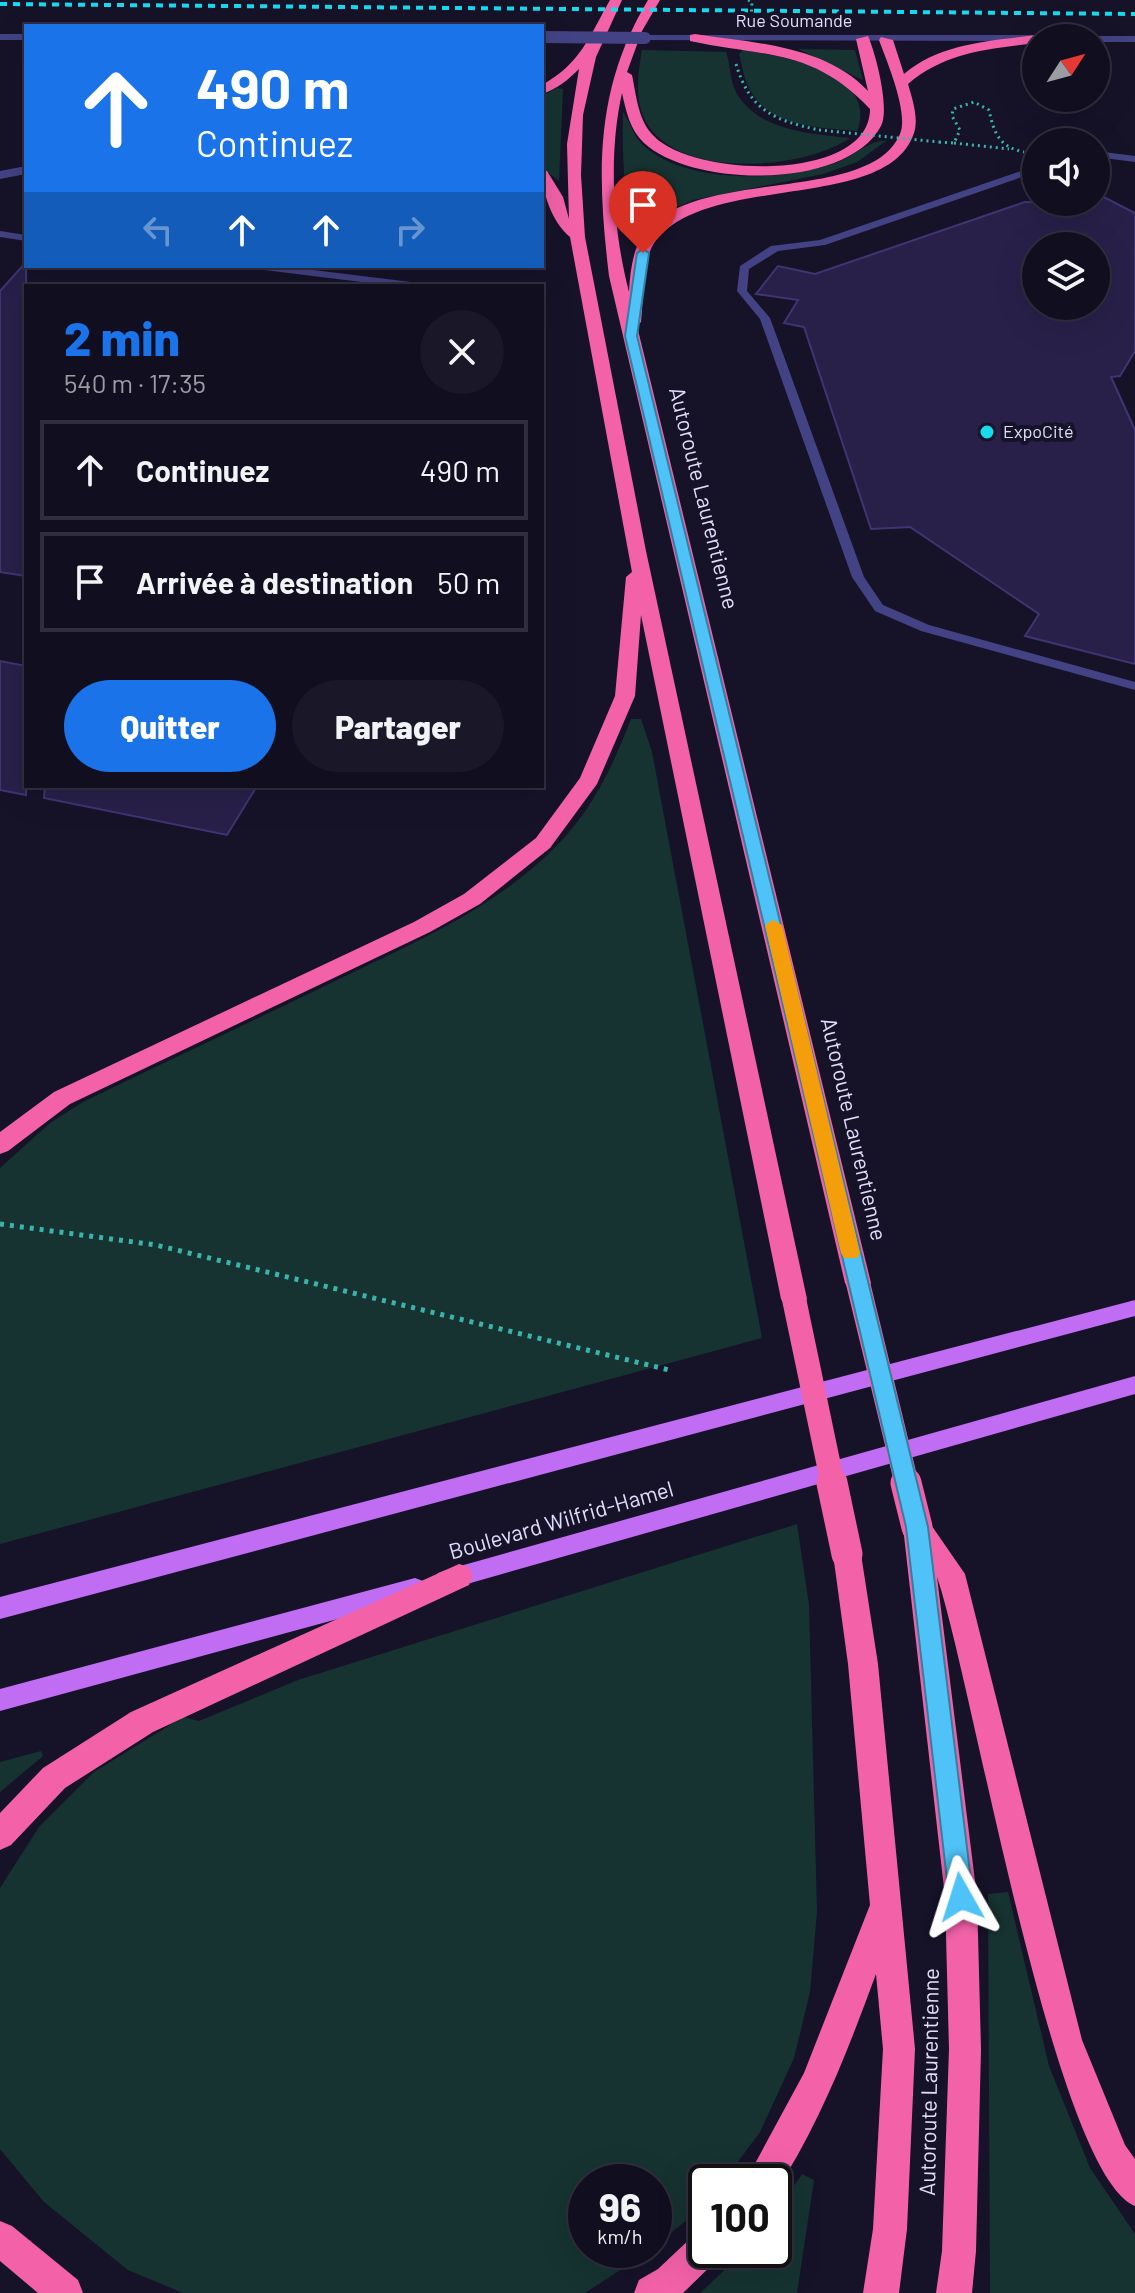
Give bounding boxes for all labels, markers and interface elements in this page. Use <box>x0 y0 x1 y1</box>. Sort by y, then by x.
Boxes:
street label: Rue Soumande <box>736 9 852 31</box>
north arrow <box>1022 24 1110 112</box>
map controls <box>1022 24 1110 320</box>
text: 490 m <box>196 53 350 120</box>
icon: ahead <box>64 56 168 160</box>
text: Continuez <box>196 121 353 164</box>
button: sound <box>1022 128 1110 216</box>
pin <box>609 171 677 253</box>
icon: arrive <box>621 183 665 227</box>
icon: left <box>136 208 180 252</box>
icon: ahead <box>220 208 264 252</box>
icon: ahead <box>304 208 348 252</box>
icon: right <box>388 208 432 252</box>
button: layers <box>1022 232 1110 320</box>
text: 2 min <box>64 308 180 366</box>
button: close <box>420 310 504 394</box>
text: 540 m · 17:35 <box>64 367 206 398</box>
street label: Autoroute Laurentienne <box>665 384 745 611</box>
place label: ExpoCité <box>1003 420 1074 442</box>
marker: ExpoCité <box>978 423 996 441</box>
icon: ahead <box>68 448 112 492</box>
text: Continuez <box>136 452 269 488</box>
text: 490 m <box>420 452 500 488</box>
icon: arrive <box>68 560 112 604</box>
text: Arrivée à destination <box>136 564 413 600</box>
text: 50 m <box>437 564 500 600</box>
button: Quitter <box>64 680 276 772</box>
button: Partager <box>292 680 504 772</box>
street label: Autoroute Laurentienne <box>817 1015 893 1243</box>
street label: Boulevard Wilfrid-Hamel <box>445 1475 676 1564</box>
position arrow <box>919 1855 1003 1939</box>
street label: Autoroute Laurentienne <box>913 1968 943 2196</box>
speed limit sign: 100 <box>688 2164 792 2268</box>
text: 96 <box>599 2182 641 2230</box>
text: km/h <box>597 2224 643 2248</box>

